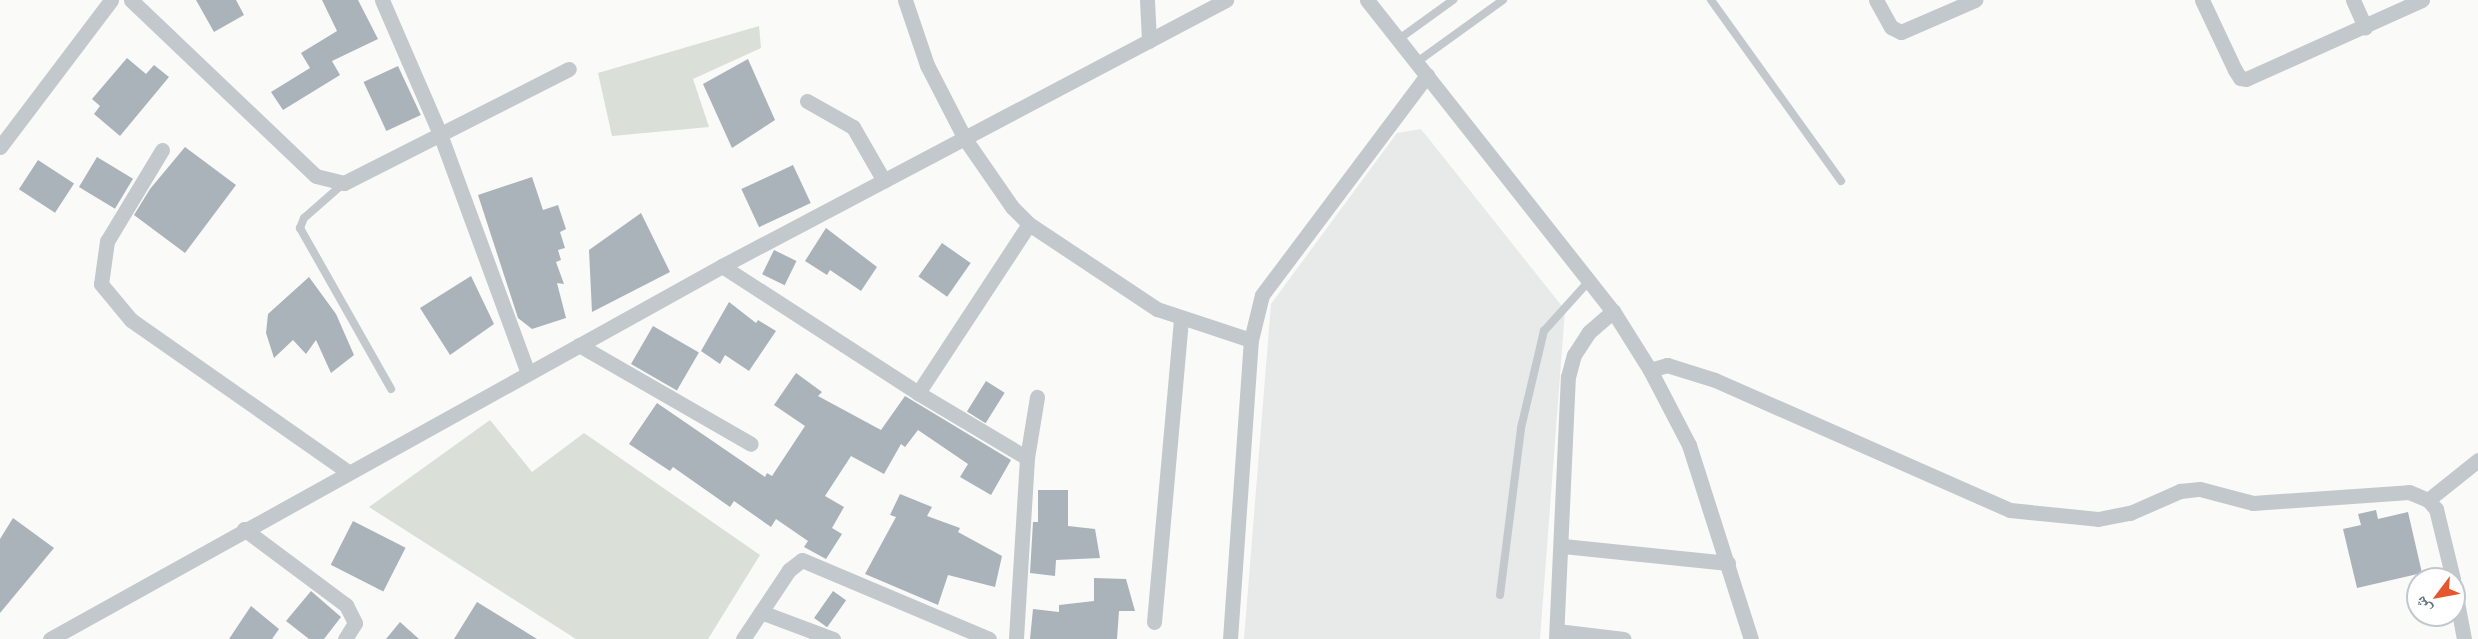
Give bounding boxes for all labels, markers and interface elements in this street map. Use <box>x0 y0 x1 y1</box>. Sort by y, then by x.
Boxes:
north arrow <box>2406 567 2466 627</box>
text: ش <box>2408 592 2437 619</box>

